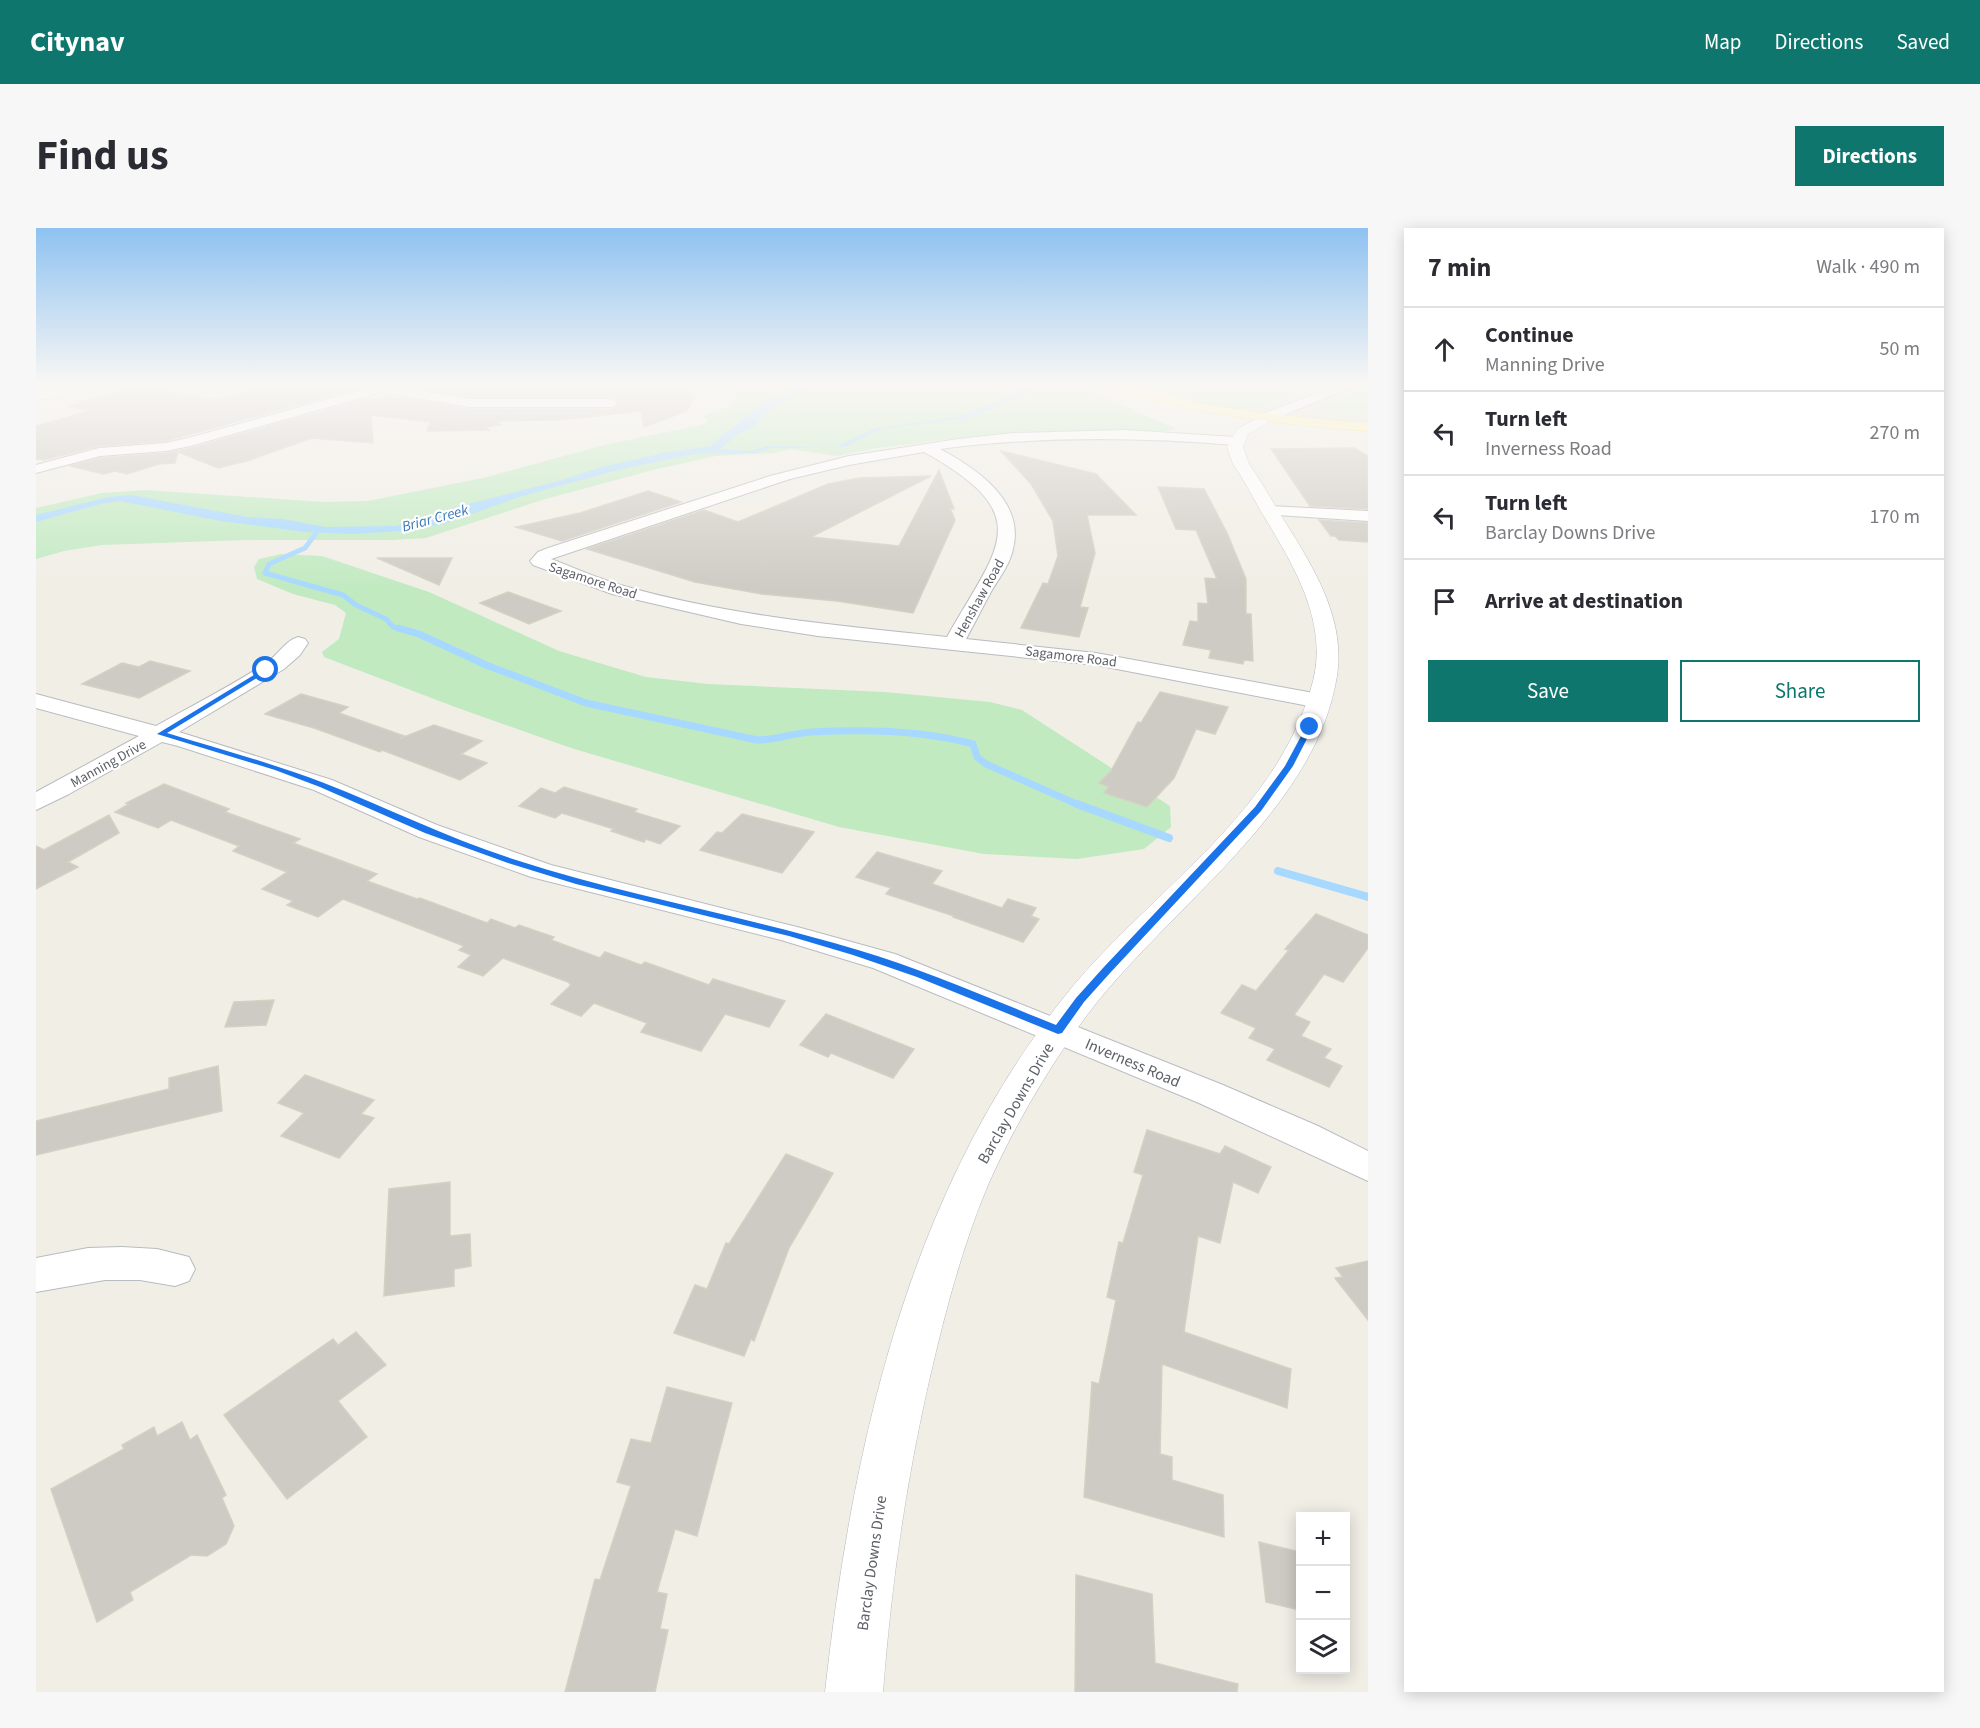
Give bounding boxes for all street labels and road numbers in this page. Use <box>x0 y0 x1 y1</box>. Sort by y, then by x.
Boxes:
street label: Henshaw Road <box>950 556 1010 641</box>
street label: Sagamore Road <box>546 557 640 605</box>
street label: Sagamore Road <box>1024 641 1118 673</box>
street label: Manning Drive <box>67 735 150 793</box>
street label: Inverness Road <box>1082 1033 1184 1093</box>
street label: Barclay Downs Drive <box>972 1039 1059 1168</box>
street label: Barclay Downs Drive <box>852 1494 892 1632</box>

